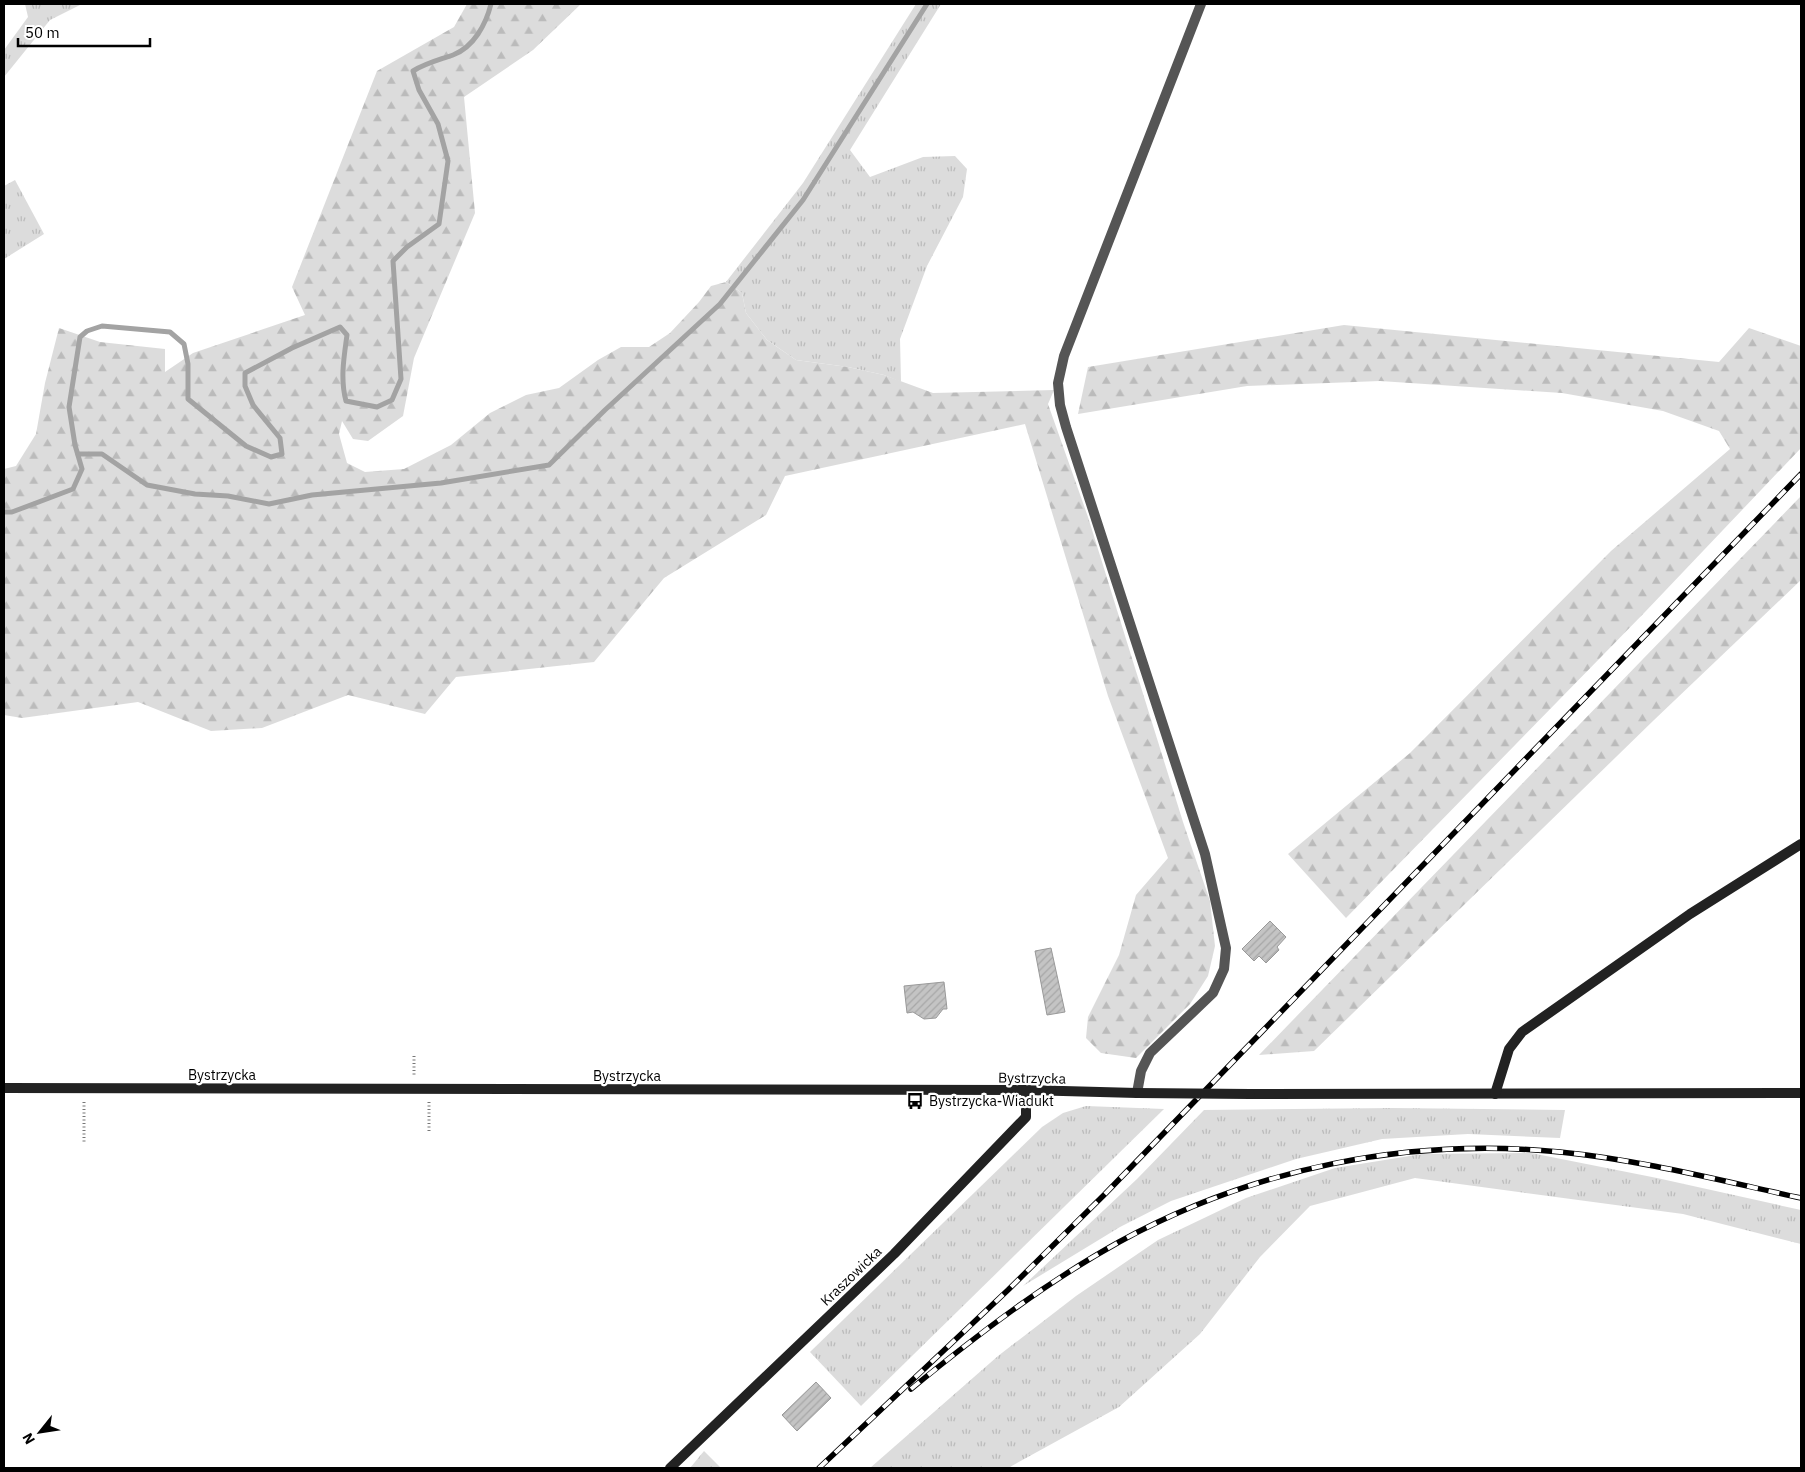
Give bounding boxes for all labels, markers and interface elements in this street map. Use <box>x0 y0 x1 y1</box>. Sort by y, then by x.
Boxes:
scale bar <box>18 15 150 47</box>
text: 50 m <box>25 23 60 42</box>
street label: Bystrzycka <box>188 1066 256 1084</box>
street label: Bystrzycka <box>593 1067 661 1085</box>
street label: Bystrzycka <box>998 1068 1067 1088</box>
bus stop icon: Bystrzycka-Wiadukt <box>905 1091 925 1111</box>
place label: Bystrzycka-Wiadukt <box>929 1092 1054 1110</box>
street label: Kraszowicka <box>817 1242 886 1310</box>
north arrow <box>15 1407 65 1457</box>
text: N <box>18 1430 39 1447</box>

